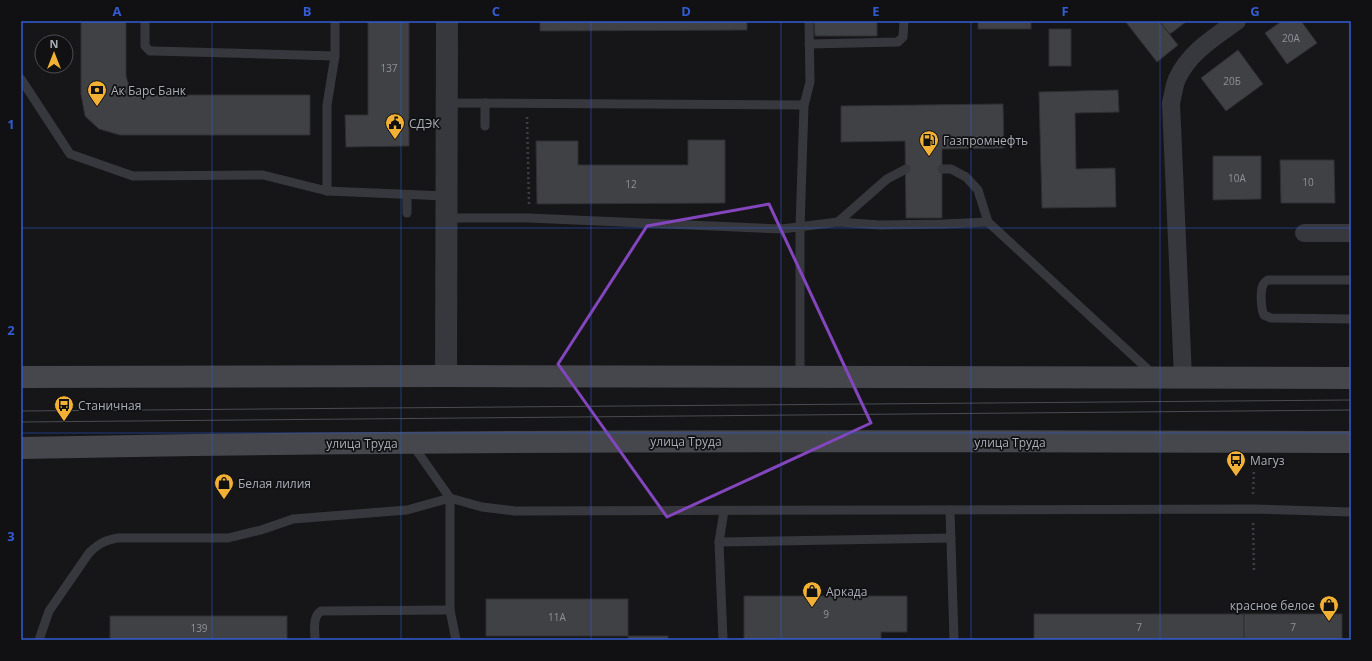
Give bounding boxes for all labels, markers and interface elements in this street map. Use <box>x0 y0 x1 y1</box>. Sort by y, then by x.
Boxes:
text: A <box>113 2 122 20</box>
text: B <box>303 2 312 20</box>
text: C <box>492 2 500 20</box>
text: D <box>681 2 691 20</box>
text: E <box>872 2 880 20</box>
text: F <box>1061 2 1069 20</box>
text: G <box>1250 2 1260 20</box>
house number: 20А <box>1282 31 1301 45</box>
north arrow <box>34 34 74 74</box>
text: N <box>50 36 58 51</box>
house number: 137 <box>380 61 398 75</box>
house number: 20Б <box>1223 74 1241 88</box>
bank icon: Ак Барс Банк <box>86 79 108 107</box>
place label: Ак Барс Банк <box>111 82 187 99</box>
public building icon: СДЭК <box>384 112 406 140</box>
text: 1 <box>7 115 15 133</box>
place label: СДЭК <box>409 115 440 132</box>
fuel station icon: Газпромнефть <box>918 129 940 157</box>
place label: Газпромнефть <box>943 132 1028 149</box>
house number: 10А <box>1228 171 1247 185</box>
house number: 10 <box>1302 175 1314 189</box>
house number: 12 <box>625 177 637 191</box>
text: 2 <box>7 321 15 339</box>
bus stop icon: Станичная <box>53 394 75 422</box>
place label: Станичная <box>78 397 141 414</box>
street label: улица Труда <box>650 433 722 450</box>
street label: улица Труда <box>974 434 1046 451</box>
street label: улица Труда <box>326 435 398 452</box>
bus stop icon: Магуз <box>1225 449 1247 477</box>
place label: Магуз <box>1250 452 1285 469</box>
shop icon: Белая лилия <box>213 472 235 500</box>
place label: Белая лилия <box>238 475 311 492</box>
text: 3 <box>7 527 15 545</box>
shop icon: Аркада <box>801 580 823 608</box>
place label: Аркада <box>826 583 867 600</box>
shop icon: красное белое <box>1318 594 1340 622</box>
place label: красное белое <box>1230 597 1315 614</box>
house number: 9 <box>823 607 829 621</box>
house number: 11А <box>548 610 567 624</box>
house number: 7 <box>1136 620 1142 634</box>
house number: 7 <box>1290 620 1296 634</box>
house number: 139 <box>190 621 208 635</box>

